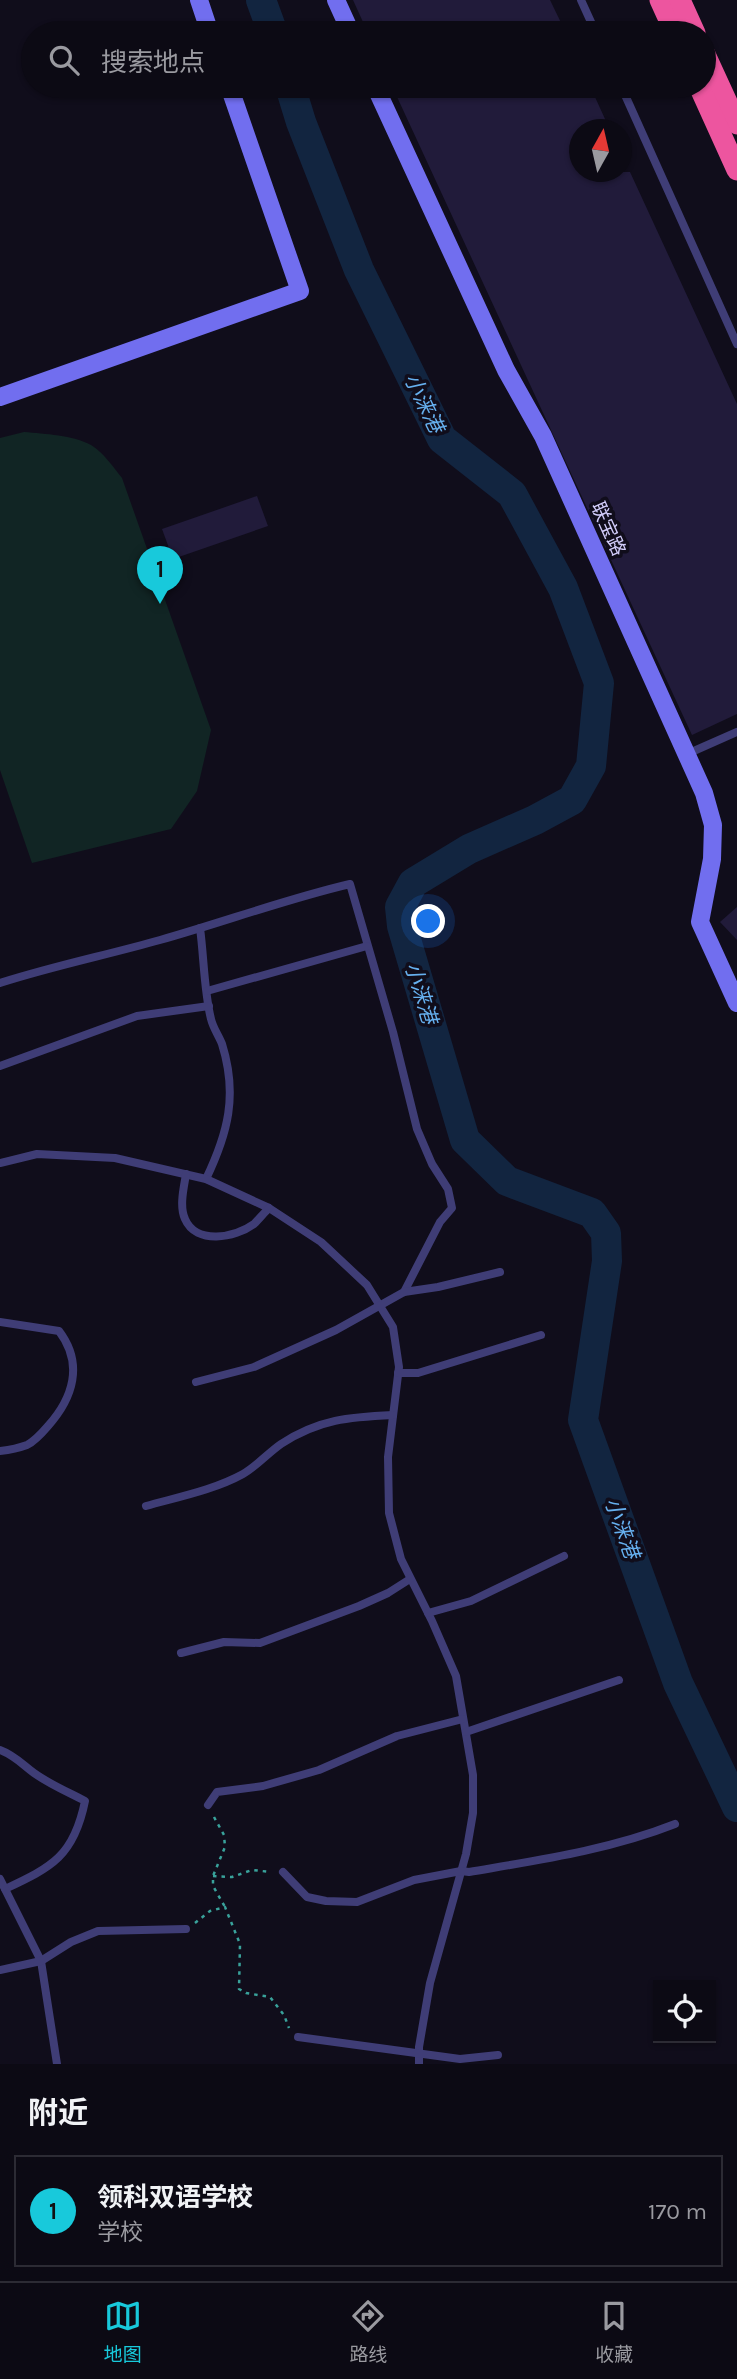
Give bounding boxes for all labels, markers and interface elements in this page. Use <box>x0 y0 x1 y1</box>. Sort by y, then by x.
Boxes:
search box <box>21 21 716 98</box>
icon: search <box>45 41 83 79</box>
text: 搜索地点 <box>101 47 205 78</box>
north arrow <box>569 119 632 182</box>
water label: 小涞港 <box>399 369 450 439</box>
street label: 联宝路 <box>586 498 630 560</box>
pin: 1 <box>137 546 183 604</box>
your location <box>411 904 445 938</box>
water label: 小涞港 <box>400 959 443 1030</box>
water label: 小涞港 <box>600 1494 645 1565</box>
map controls <box>653 1980 716 2043</box>
button: locate <box>653 1980 716 2043</box>
text: 附近 <box>28 2095 88 2131</box>
text: 领科双语学校 <box>97 2182 253 2213</box>
text: 1 <box>49 2198 57 2225</box>
text: 170 m <box>648 2198 707 2225</box>
text: 学校 <box>97 2219 143 2246</box>
tab: 地图 <box>104 2297 142 2366</box>
tab: 路线 <box>349 2297 387 2366</box>
tab: 收藏 <box>595 2297 633 2366</box>

